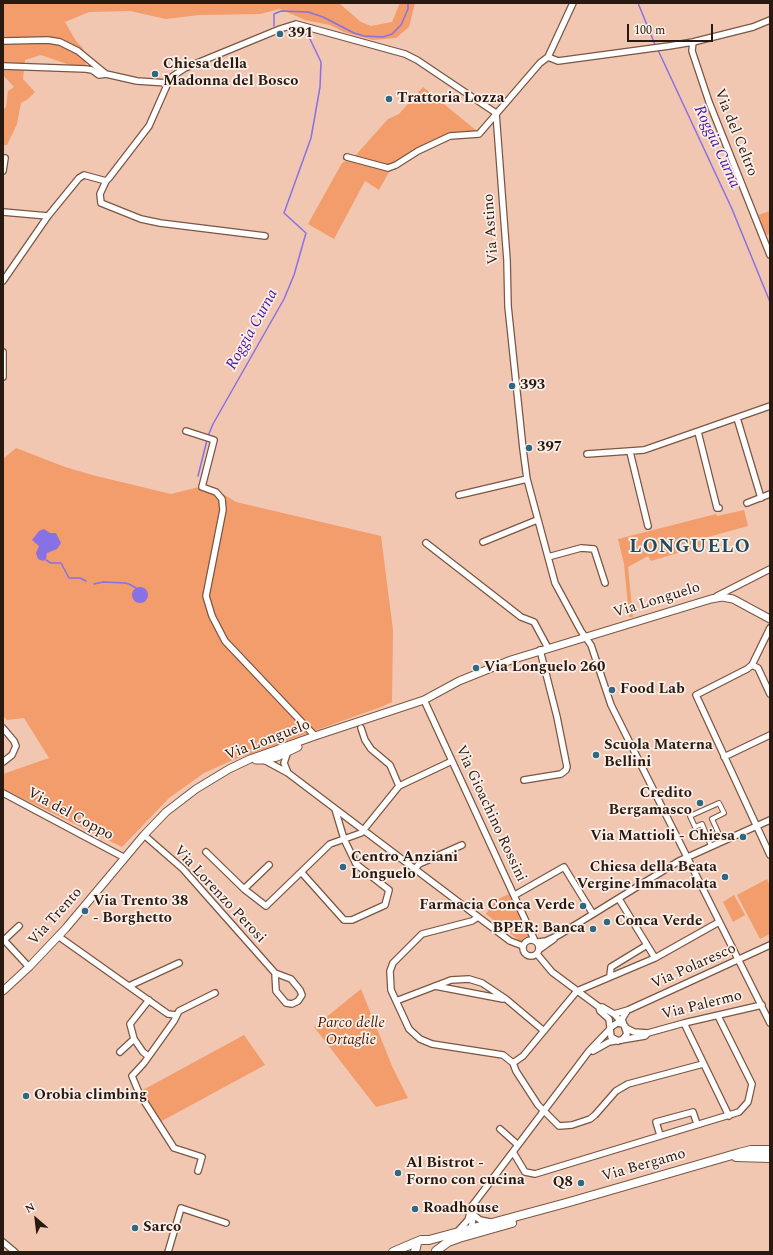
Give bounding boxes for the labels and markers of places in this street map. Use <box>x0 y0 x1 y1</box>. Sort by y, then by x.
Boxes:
place label: 391 <box>288 25 313 43</box>
marker: 391 <box>275 29 285 39</box>
place label: Chiesa della Madonna del Bosco <box>163 56 298 91</box>
marker: Chiesa della Madonna del Bosco <box>150 69 160 79</box>
place label: Trattoria Lozza <box>397 90 505 108</box>
marker: Trattoria Lozza <box>384 94 394 104</box>
place label: 393 <box>520 377 545 395</box>
marker: 393 <box>507 381 517 391</box>
place label: 397 <box>537 439 562 457</box>
marker: 397 <box>524 443 534 453</box>
place label: Via Longuelo 260 <box>484 659 605 677</box>
marker: Via Longuelo 260 <box>471 663 481 673</box>
place label: Food Lab <box>620 681 685 699</box>
marker: Food Lab <box>607 685 617 695</box>
place label: Scuola Materna Bellini <box>604 737 713 772</box>
marker: Scuola Materna Bellini <box>591 750 601 760</box>
place label: Credito Bergamasco <box>608 785 692 820</box>
marker: Credito Bergamasco <box>695 798 705 808</box>
place label: Via Mattioli - Chiesa <box>590 828 735 846</box>
marker: Via Mattioli - Chiesa <box>738 832 748 842</box>
place label: Centro Anziani Longuelo <box>351 849 458 884</box>
place label: Chiesa della Beata Vergine Immacolata <box>577 859 717 894</box>
marker: Centro Anziani Longuelo <box>338 862 348 872</box>
marker: Chiesa della Beata Vergine Immacolata <box>720 872 730 882</box>
place label: Via Trento 38 - Borghetto <box>93 893 188 928</box>
place label: Farmacia Conca Verde <box>419 897 575 915</box>
marker: Farmacia Conca Verde <box>578 901 588 911</box>
marker: Via Trento 38 - Borghetto <box>80 906 90 916</box>
place label: Conca Verde <box>615 913 702 931</box>
marker: Conca Verde <box>602 917 612 927</box>
place label: BPER: Banca <box>493 920 585 938</box>
marker: BPER: Banca <box>588 924 598 934</box>
place label: Orobia climbing <box>34 1087 147 1105</box>
marker: Orobia climbing <box>21 1091 31 1101</box>
place label: Al Bistrot - Forno con cucina <box>406 1155 525 1190</box>
marker: Al Bistrot - Forno con cucina <box>393 1168 403 1178</box>
place label: Q8 <box>553 1174 573 1192</box>
marker: Q8 <box>576 1178 586 1188</box>
place label: Roadhouse <box>423 1200 499 1218</box>
marker: Roadhouse <box>410 1204 420 1214</box>
place label: Sarco <box>143 1219 181 1237</box>
marker: Sarco <box>130 1223 140 1233</box>

